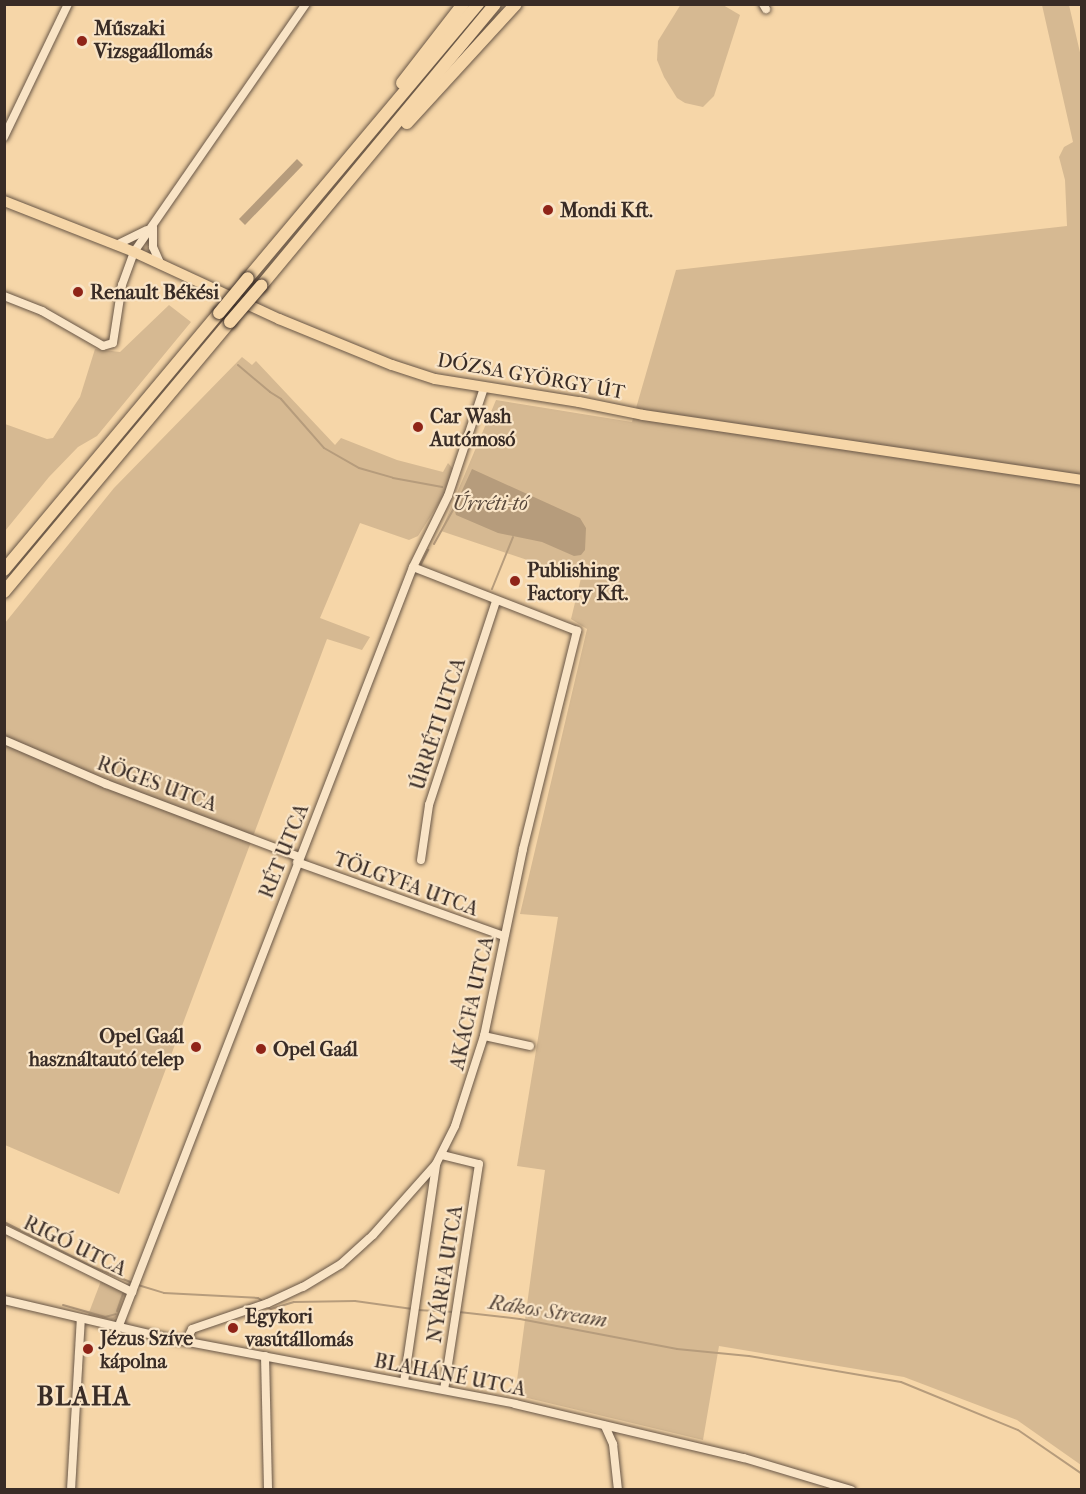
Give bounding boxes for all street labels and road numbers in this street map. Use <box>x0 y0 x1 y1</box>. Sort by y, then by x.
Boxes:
street label: DÓZSA GYÖRGY ÚT <box>435 348 627 404</box>
street label: ÚRRÉTI UTCA <box>405 655 471 793</box>
street label: RÖGES UTCA <box>94 751 220 817</box>
street label: RÉT UTCA <box>254 800 314 902</box>
street label: TÖLGYFA UTCA <box>330 847 482 921</box>
street label: AKÁCFA UTCA <box>445 934 499 1072</box>
street label: NYÁRFA UTCA <box>422 1203 468 1345</box>
street label: RIGÓ UTCA <box>20 1211 130 1281</box>
street label: BLAHÁNÉ UTCA <box>372 1349 528 1401</box>

